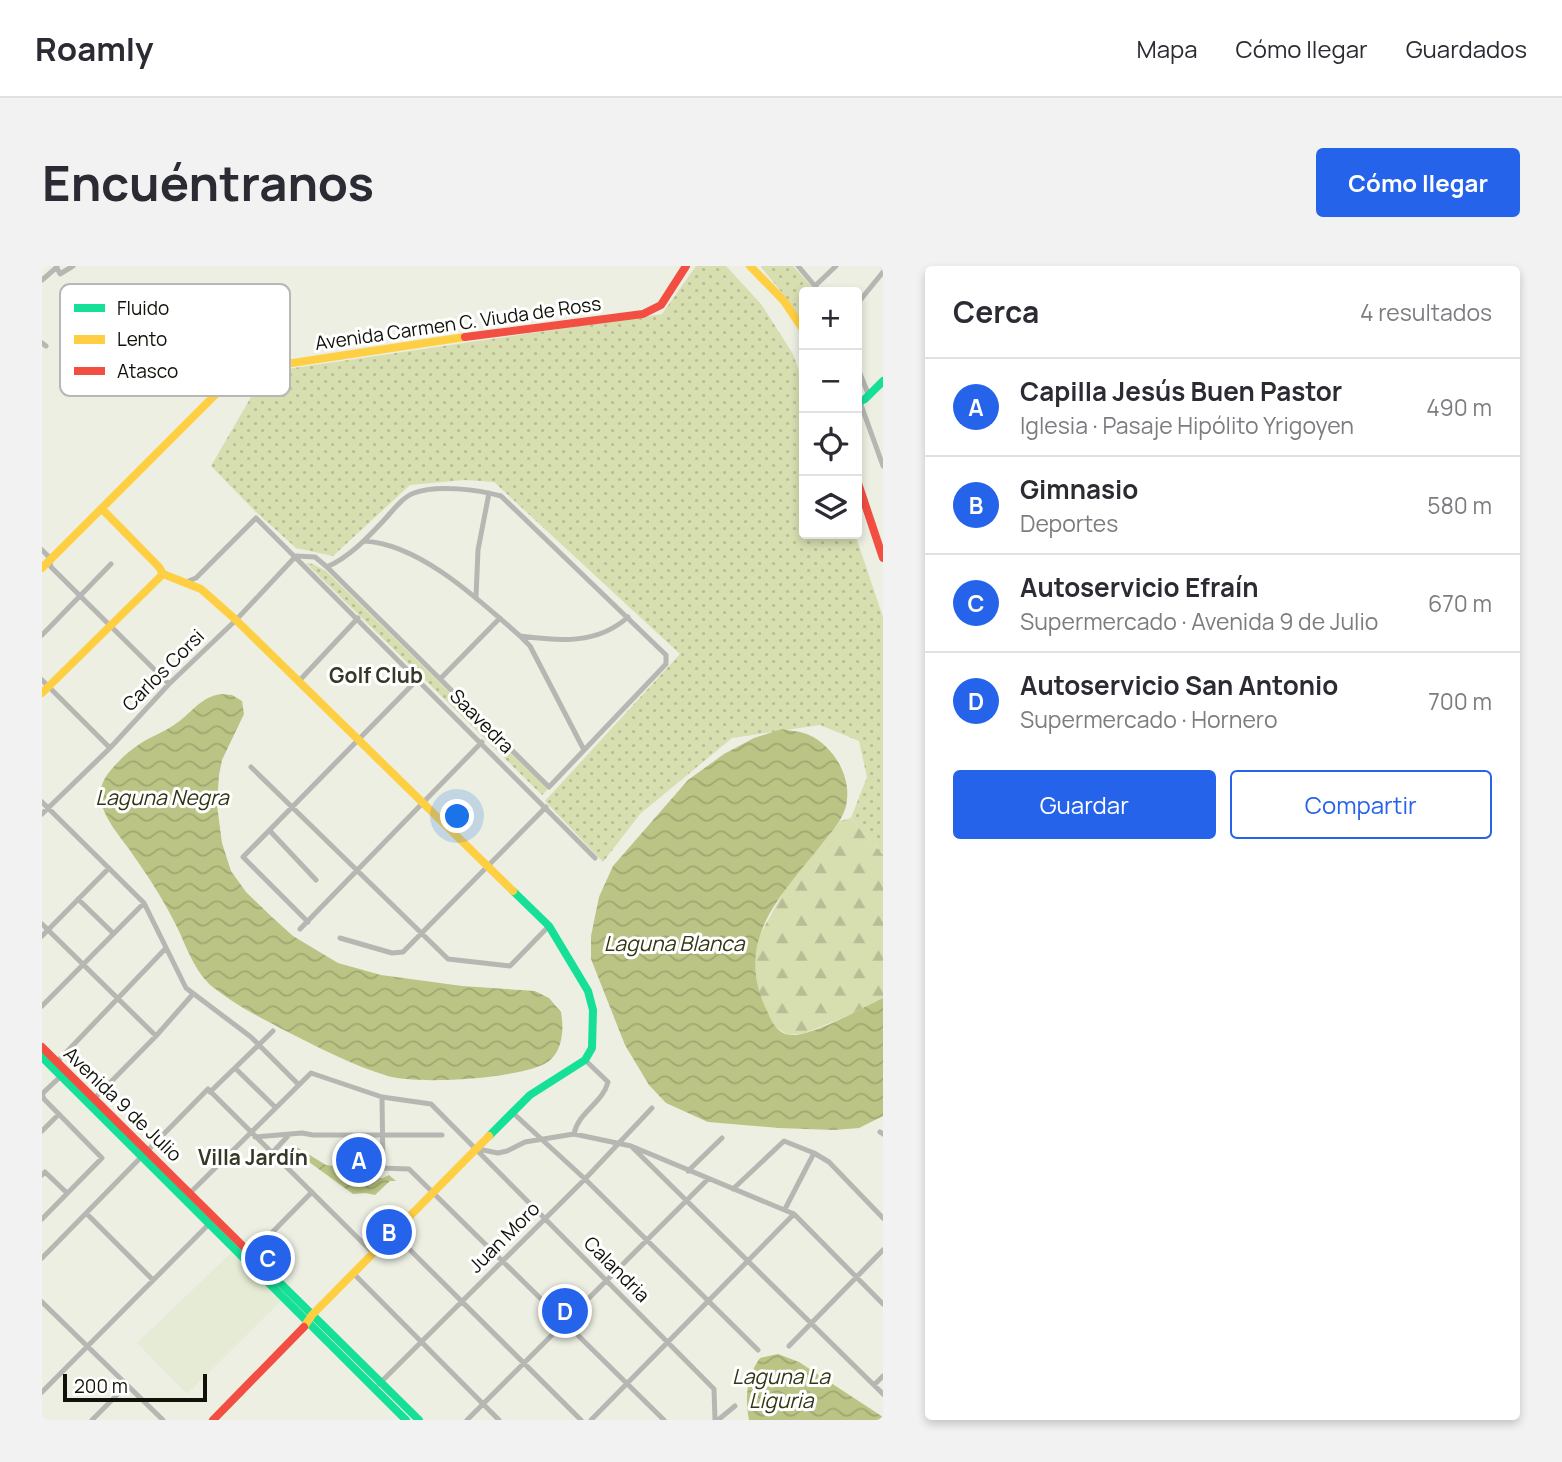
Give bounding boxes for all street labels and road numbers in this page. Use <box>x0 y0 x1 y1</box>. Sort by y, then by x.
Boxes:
street label: Avenida Carmen C. Viuda de Ross <box>313 290 603 356</box>
street label: Carlos Corsi <box>116 623 210 717</box>
street label: Saavedra <box>444 683 520 759</box>
street label: Avenida 9 de Julio <box>58 1041 188 1167</box>
street label: Juan Moro <box>463 1196 545 1278</box>
street label: Calandria <box>578 1230 656 1308</box>

